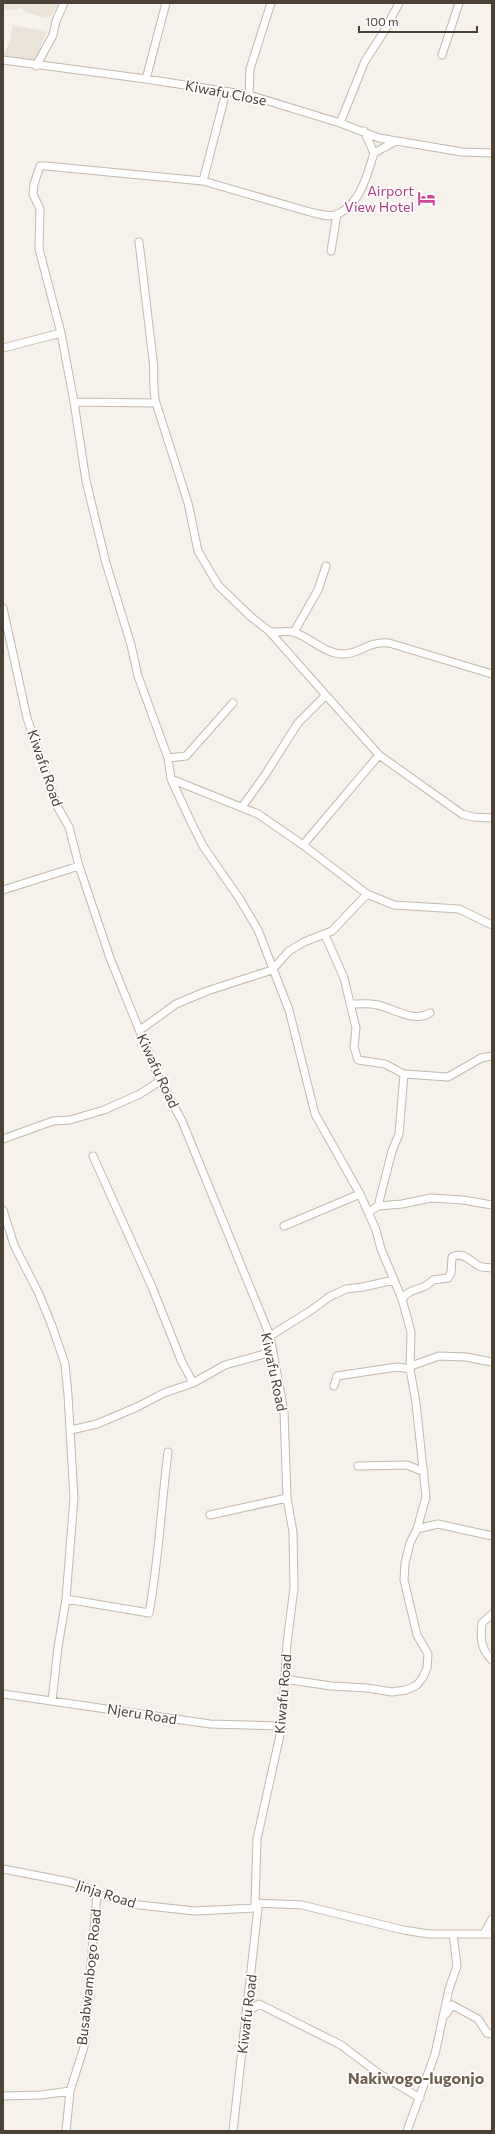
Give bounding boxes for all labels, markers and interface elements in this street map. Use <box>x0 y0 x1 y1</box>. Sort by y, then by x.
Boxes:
scale bar <box>359 8 477 34</box>
text: 100 m <box>365 14 399 28</box>
street label: Kiwafu Close <box>184 76 268 109</box>
place label: Airport View Hotel <box>344 182 414 215</box>
hotel icon: Airport View Hotel <box>417 189 437 209</box>
street label: Kiwafu Road <box>24 727 67 808</box>
street label: Kiwafu Road <box>134 1031 183 1111</box>
street label: Kiwafu Road <box>258 1331 291 1413</box>
street label: Kiwafu Road <box>271 1653 294 1735</box>
street label: Njeru Road <box>106 1700 178 1727</box>
street label: Jinja Road <box>74 1876 138 1911</box>
street label: Busabwambogo Road <box>73 1908 104 2046</box>
street label: Kiwafu Road <box>233 1973 260 2055</box>
district label: Nakiwogo-lugonjo <box>348 2068 485 2087</box>

